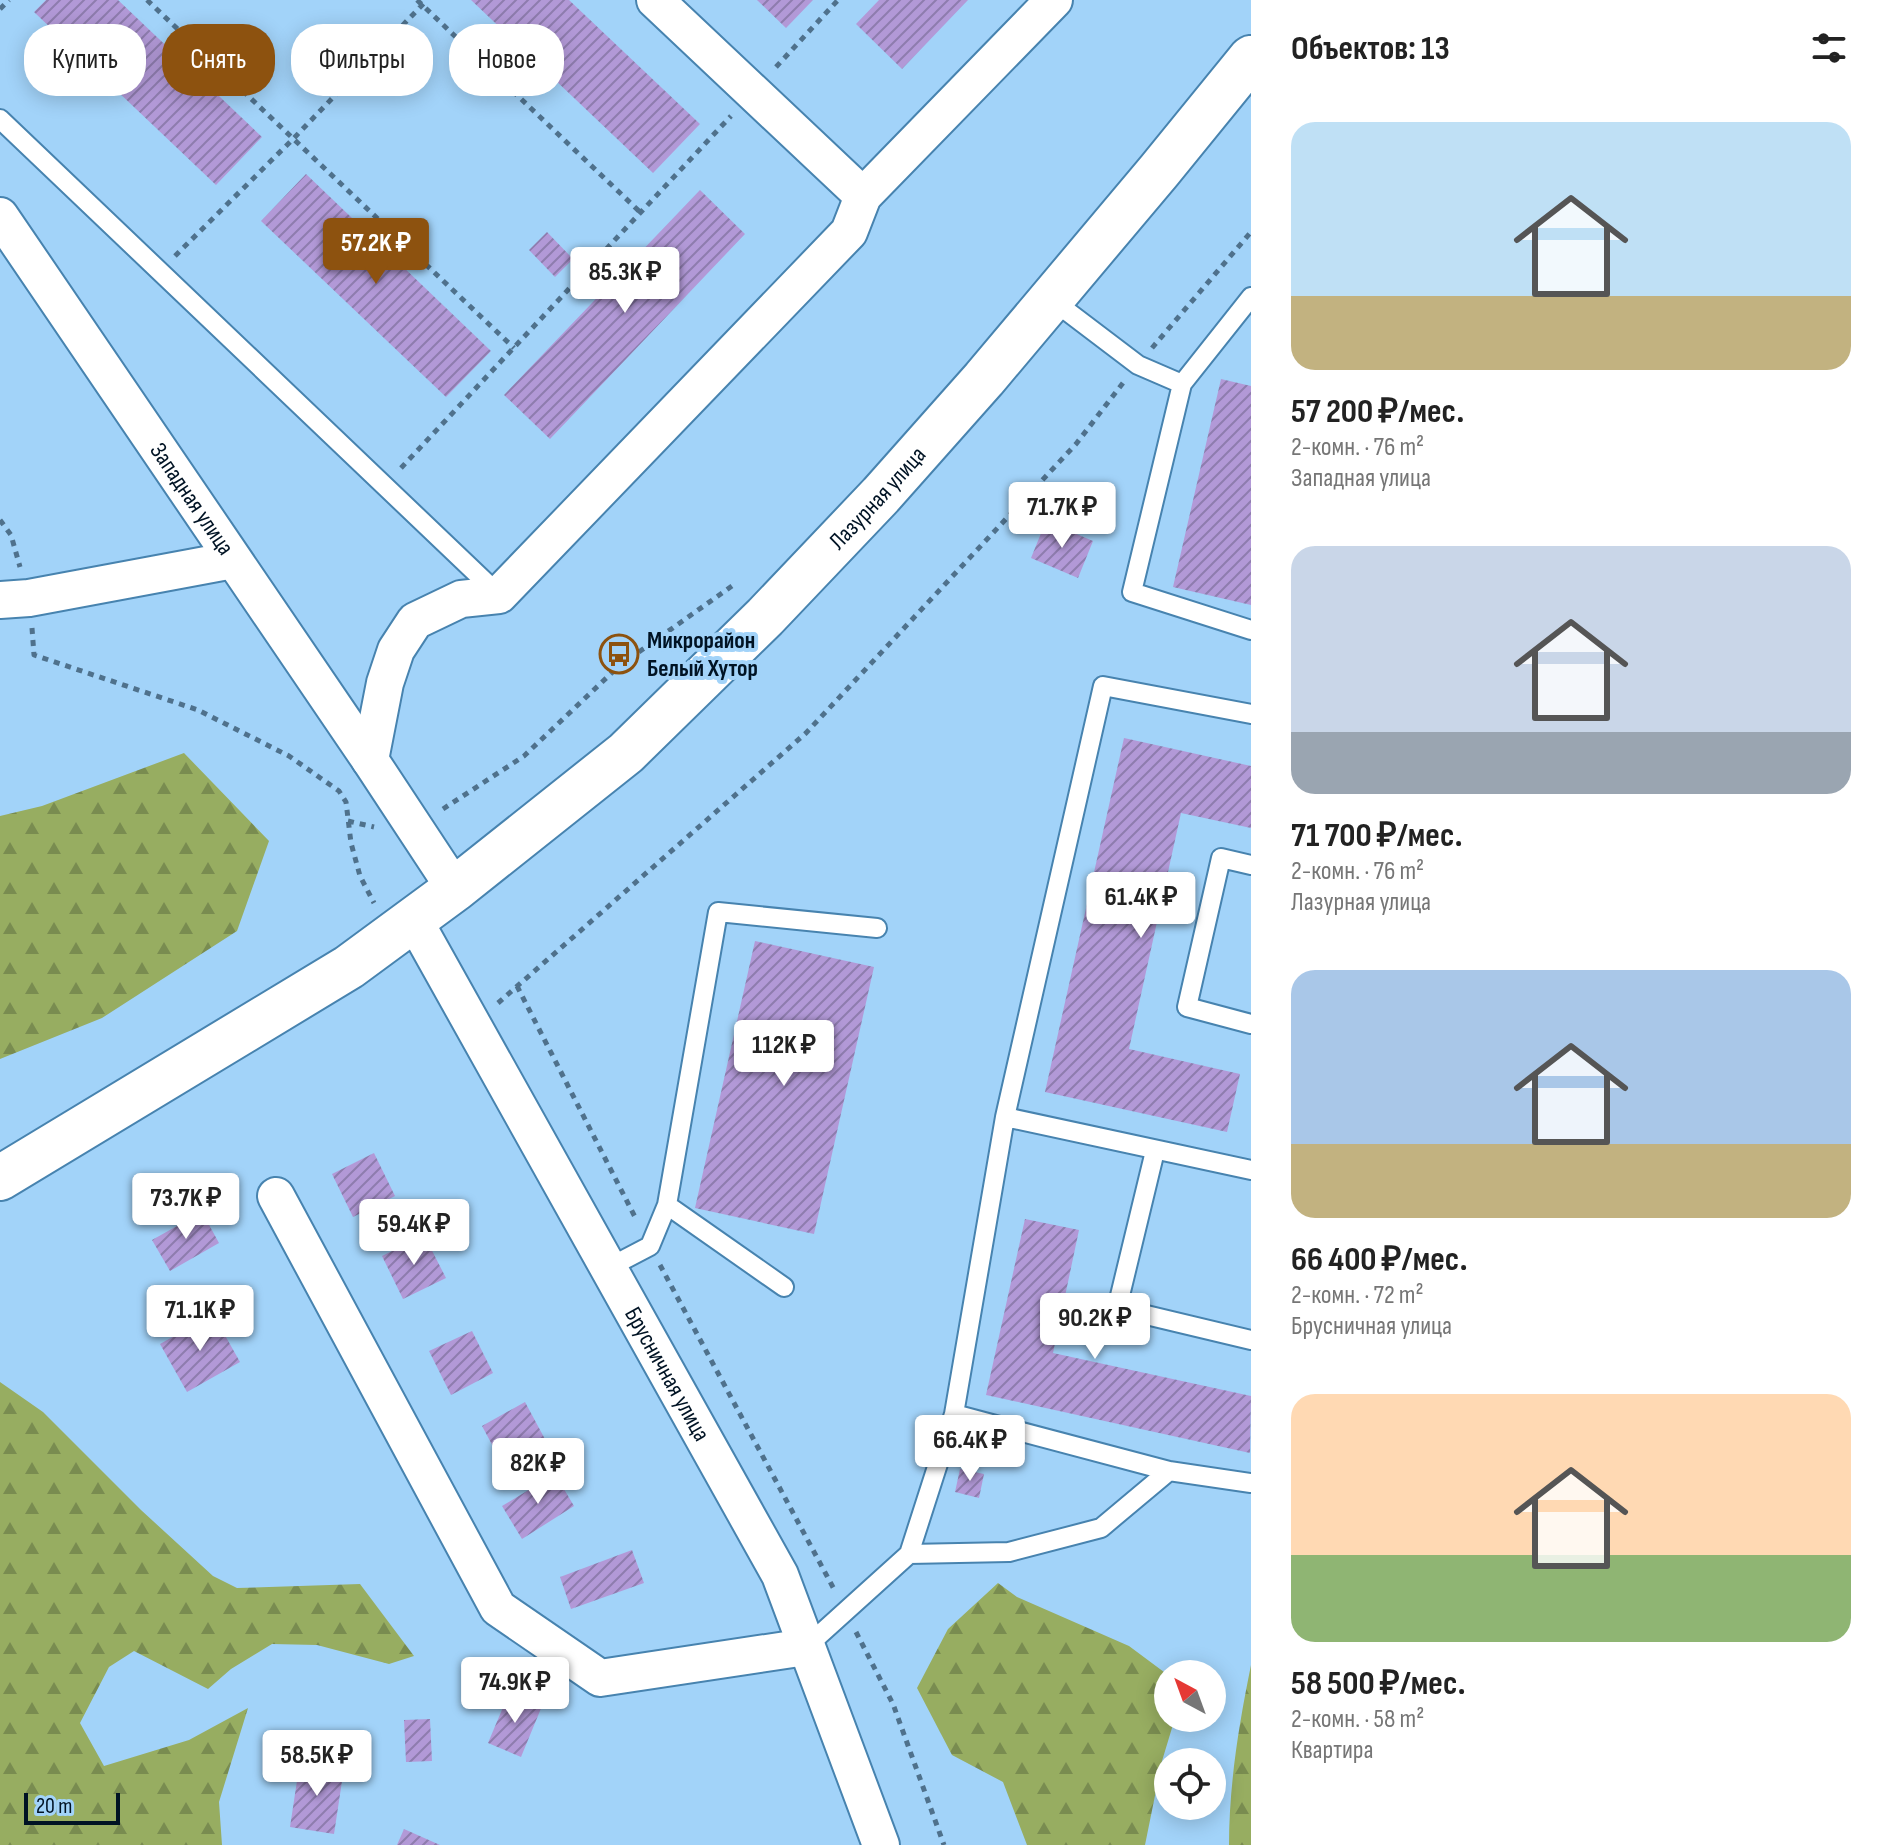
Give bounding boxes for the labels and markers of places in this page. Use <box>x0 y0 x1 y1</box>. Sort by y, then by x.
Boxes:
pin: 57.2K ₽ <box>302 218 450 286</box>
pin: 85.3K ₽ <box>551 247 699 315</box>
pin: 71.7K ₽ <box>988 482 1136 550</box>
place label: Микрорайон Белый Хутор <box>647 626 758 683</box>
bus stop icon: Микрорайон Белый Хутор <box>598 633 640 675</box>
pin: 61.4K ₽ <box>1067 872 1215 940</box>
pin: 112K ₽ <box>719 1020 849 1088</box>
pin: 73.7K ₽ <box>112 1173 260 1241</box>
pin: 59.4K ₽ <box>340 1199 488 1267</box>
pin: 71.1K ₽ <box>126 1285 274 1353</box>
pin: 90.2K ₽ <box>1021 1293 1169 1361</box>
pin: 66.4K ₽ <box>896 1415 1044 1483</box>
pin: 82K ₽ <box>482 1438 594 1506</box>
pin: 74.9K ₽ <box>441 1657 589 1725</box>
pin: 58.5K ₽ <box>243 1730 391 1798</box>

